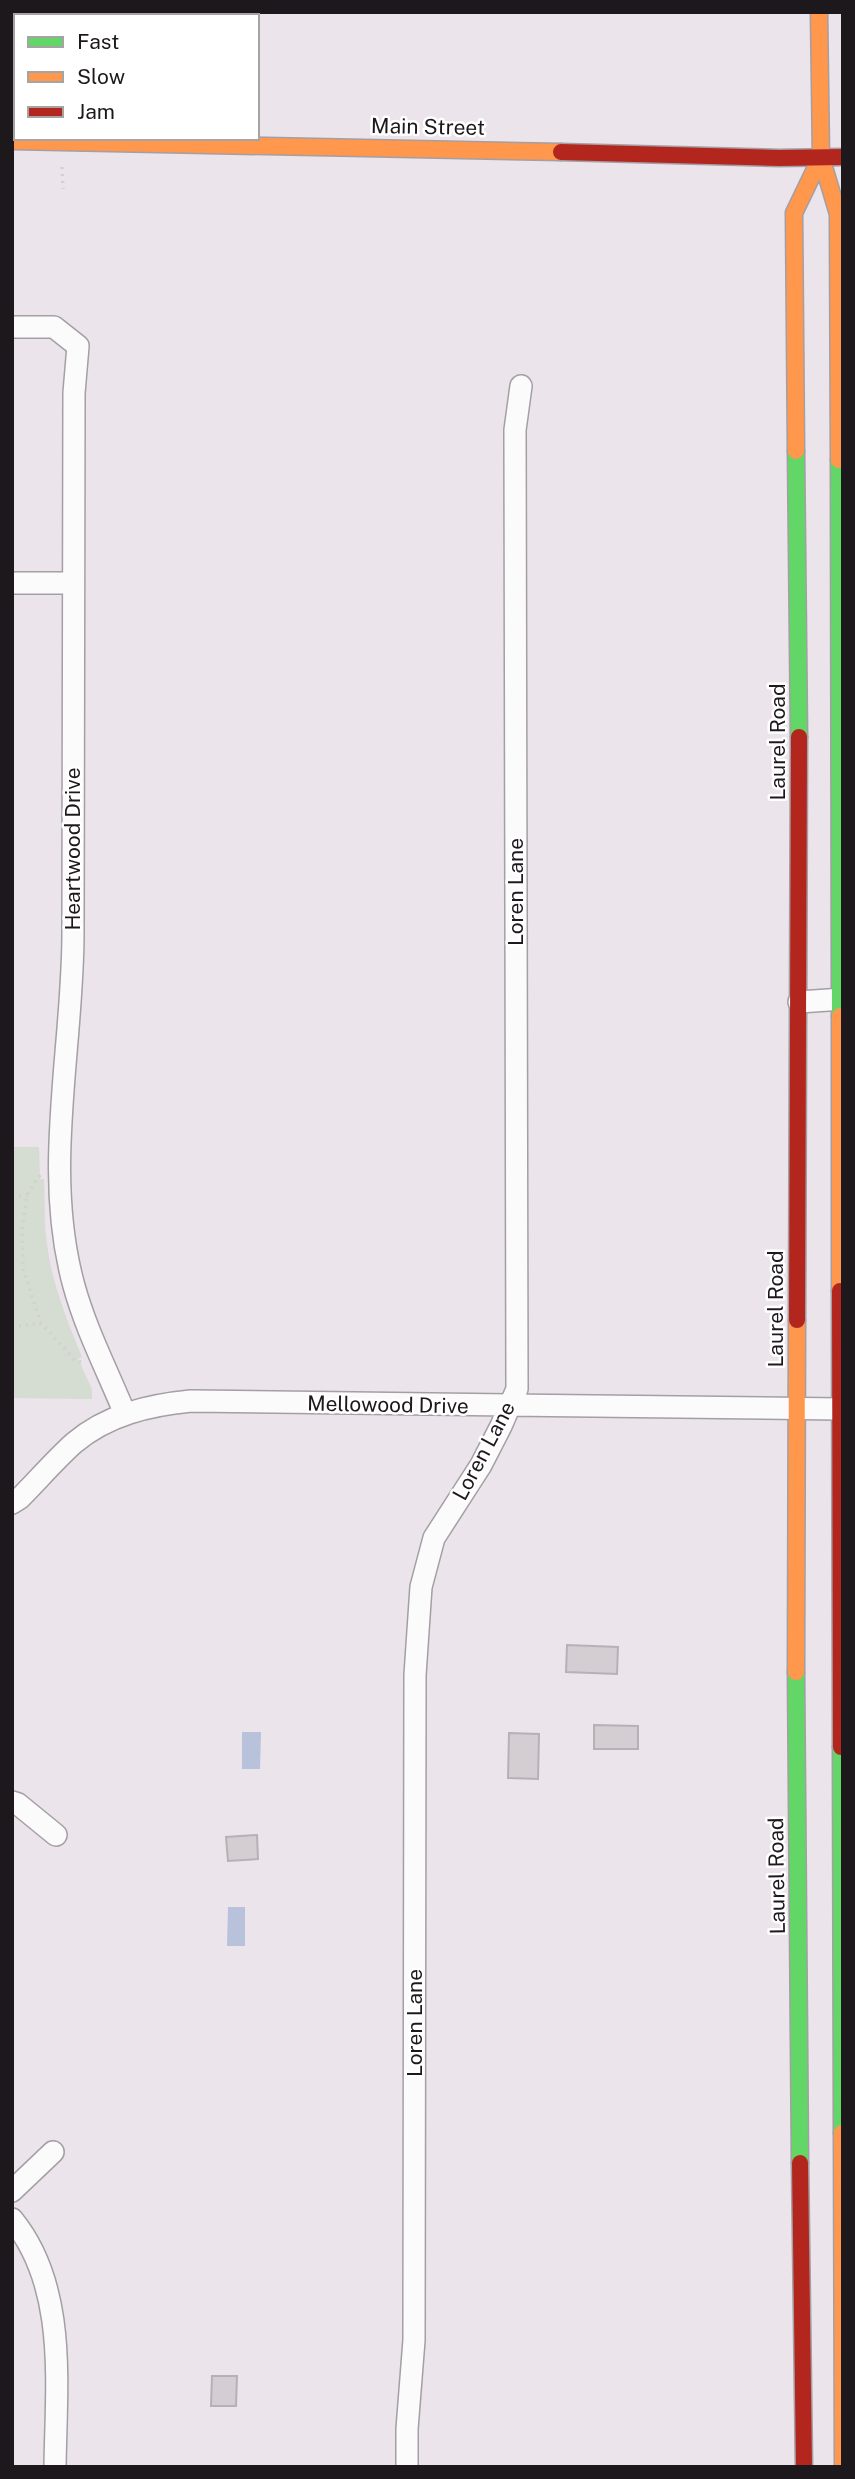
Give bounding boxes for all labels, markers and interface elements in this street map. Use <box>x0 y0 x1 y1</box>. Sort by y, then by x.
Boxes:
legend <box>14 14 259 140</box>
text: Fast <box>77 29 119 54</box>
text: Slow <box>77 64 125 89</box>
text: Jam <box>77 99 115 124</box>
street label: Main Street <box>371 113 485 140</box>
street label: Laurel Road <box>765 684 790 800</box>
street label: Heartwood Drive <box>60 767 85 931</box>
street label: Loren Lane <box>503 838 528 946</box>
street label: Laurel Road <box>763 1251 788 1367</box>
street label: Mellowood Drive <box>307 1391 469 1418</box>
street label: Loren Lane <box>447 1397 520 1504</box>
street label: Laurel Road <box>763 1817 790 1935</box>
street label: Loren Lane <box>402 1969 427 2077</box>

